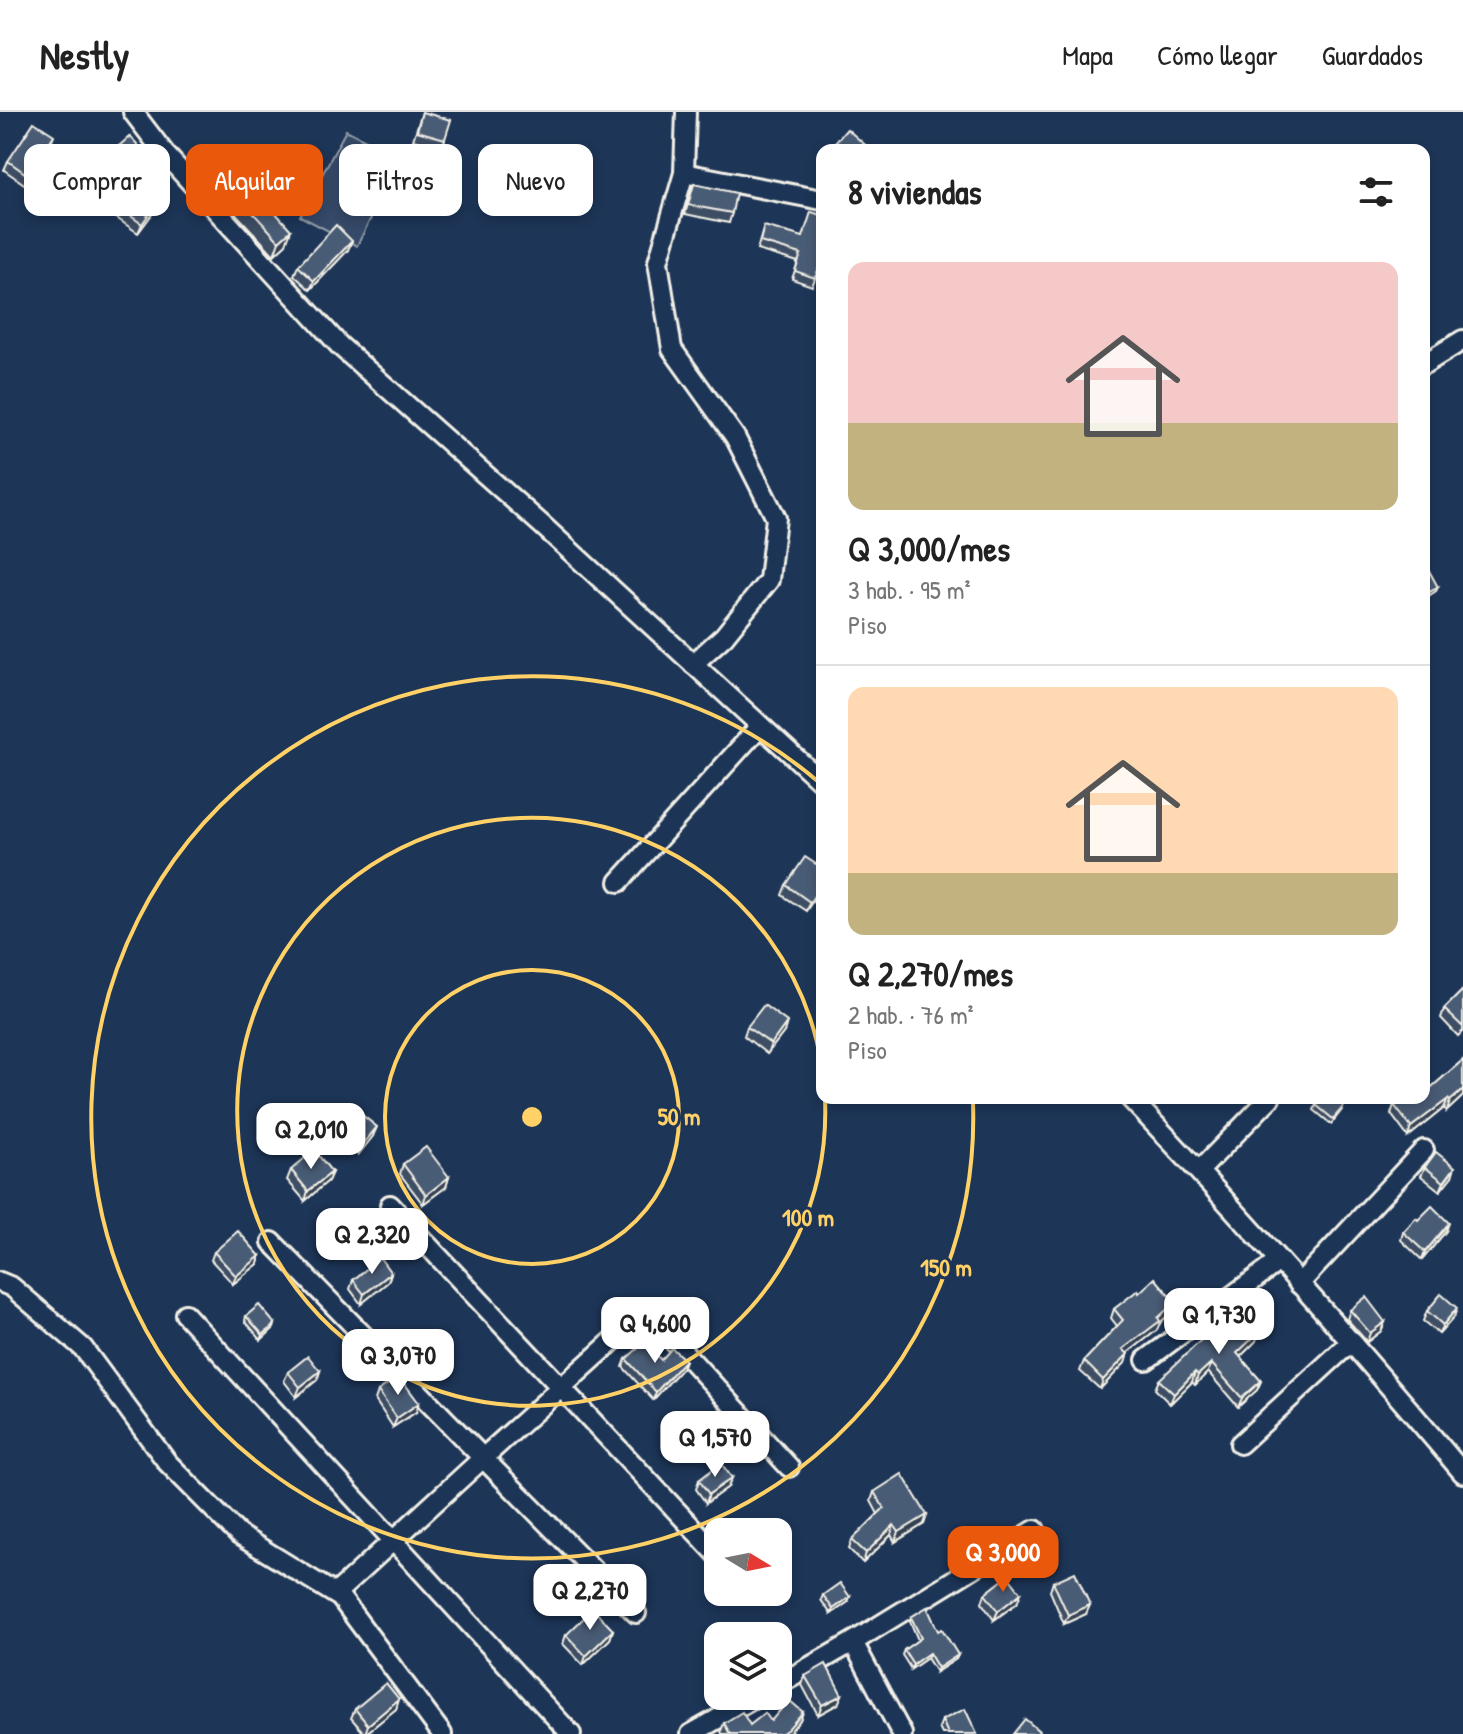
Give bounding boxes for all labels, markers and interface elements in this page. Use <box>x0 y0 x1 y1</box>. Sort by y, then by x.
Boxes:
text: Nestly <box>40 29 129 81</box>
text: Mapa <box>1062 36 1113 74</box>
text: Cómo llegar <box>1157 36 1278 74</box>
text: Guardados <box>1322 36 1423 74</box>
chip: Comprar <box>24 144 170 216</box>
chip: Alquilar <box>186 144 323 216</box>
chip: Filtros <box>339 144 462 216</box>
chip: Nuevo <box>478 144 593 216</box>
text: 8 viviendas <box>848 169 982 215</box>
icon: filters <box>1354 170 1398 214</box>
icon: home <box>1051 314 1195 458</box>
text: Q 3,000/mes <box>848 526 1010 572</box>
text: 3 hab. · 95 m² <box>848 572 970 607</box>
text: Piso <box>848 607 887 642</box>
icon: home <box>1051 739 1195 883</box>
text: Q 2,270/mes <box>848 951 1013 997</box>
text: 2 hab. · 76 m² <box>848 997 974 1032</box>
text: Piso <box>848 1032 887 1067</box>
text: 50 m <box>658 1100 700 1132</box>
pin: Q 2,010 <box>237 1103 385 1171</box>
centre of rings <box>518 1103 546 1131</box>
text: Q 2,010 <box>274 1111 348 1146</box>
text: 100 m <box>782 1201 834 1233</box>
pin: Q 2,320 <box>298 1208 446 1276</box>
text: Q 2,320 <box>334 1216 410 1251</box>
text: 150 m <box>920 1251 972 1283</box>
pin: Q 1,730 <box>1145 1288 1293 1356</box>
text: Q 1,730 <box>1182 1296 1256 1331</box>
pin: Q 4,600 <box>581 1297 729 1365</box>
text: Q 4,600 <box>619 1305 691 1340</box>
pin: Q 3,070 <box>324 1329 472 1397</box>
text: Q 3,070 <box>360 1337 436 1372</box>
pin: Q 1,570 <box>641 1411 789 1479</box>
text: Q 1,570 <box>678 1419 752 1454</box>
north arrow <box>704 1518 792 1606</box>
map controls <box>704 1518 792 1710</box>
pin: Q 3,000 <box>929 1526 1077 1594</box>
text: Q 3,000 <box>966 1534 1040 1569</box>
pin: Q 2,270 <box>516 1564 664 1632</box>
text: Q 2,270 <box>551 1572 629 1607</box>
button: layers <box>704 1622 792 1710</box>

